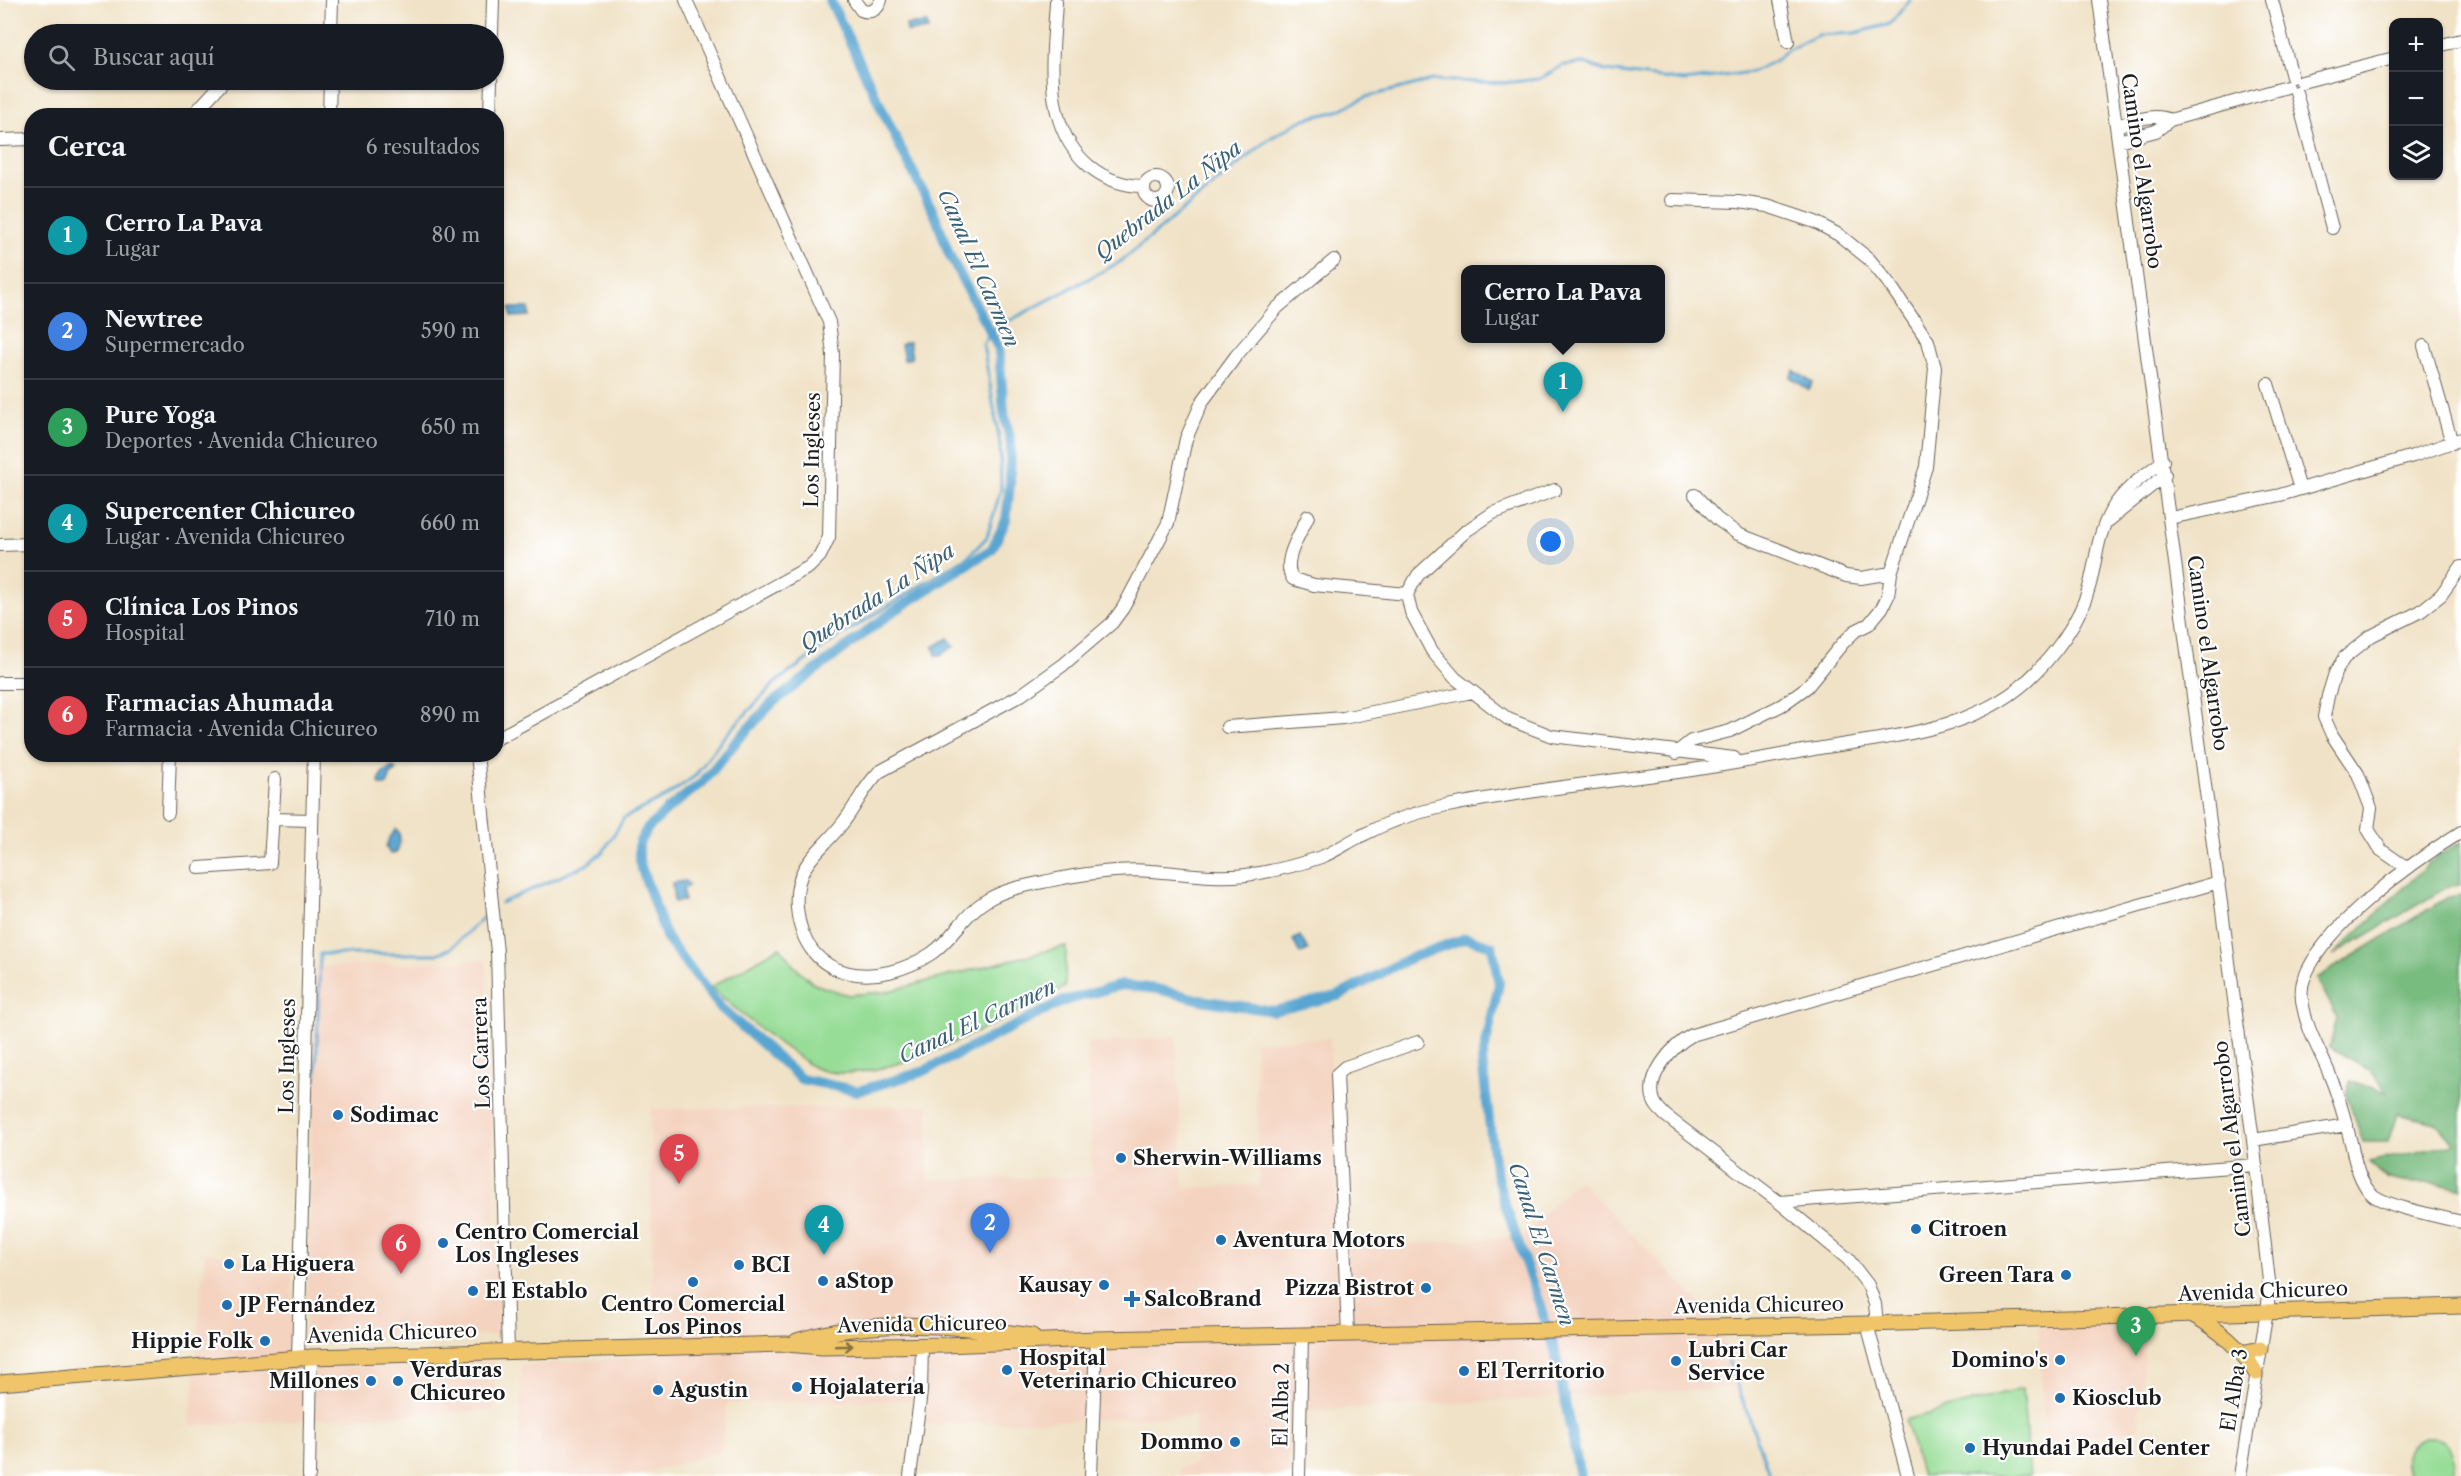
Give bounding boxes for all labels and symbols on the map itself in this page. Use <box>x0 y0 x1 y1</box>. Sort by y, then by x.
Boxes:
street label: Camino el Algarrobo <box>2116 72 2168 270</box>
water label: Quebrada La Ñipa <box>1090 135 1247 265</box>
water label: Canal El Carmen <box>933 185 1025 351</box>
pin: 1 <box>1544 362 1582 412</box>
street label: Los Ingleses <box>799 392 825 508</box>
your location <box>1536 527 1565 556</box>
water label: Quebrada La Ñipa <box>795 538 959 656</box>
street label: Camino el Algarrobo <box>2182 554 2234 752</box>
water label: Canal El Carmen <box>894 974 1060 1068</box>
street label: Los Carrera <box>467 996 495 1109</box>
street label: Los Ingleses <box>274 998 300 1114</box>
street label: Camino el Algarrobo <box>2208 1040 2256 1238</box>
place label: Sodimac <box>350 1103 439 1127</box>
marker: Sodimac <box>331 1108 345 1122</box>
pin: 5 <box>660 1134 698 1184</box>
place label: Sherwin-Williams <box>1133 1146 1322 1170</box>
marker: Sherwin-Williams <box>1114 1151 1128 1165</box>
water label: Canal El Carmen <box>1504 1159 1580 1329</box>
pin: 2 <box>970 1204 1010 1253</box>
pin: 4 <box>804 1206 844 1255</box>
place label: Citroen <box>1928 1217 2007 1241</box>
place label: Centro Comercial Los Ingleses <box>455 1220 639 1267</box>
marker: Citroen <box>1909 1222 1923 1236</box>
pin: 6 <box>382 1224 420 1274</box>
place label: Aventura Motors <box>1232 1228 1405 1252</box>
marker: Aventura Motors <box>1214 1233 1228 1247</box>
marker: Centro Comercial Los Ingleses <box>436 1236 450 1250</box>
place label: La Higuera <box>241 1252 355 1276</box>
place label: BCI <box>751 1253 790 1277</box>
marker: La Higuera <box>222 1257 236 1271</box>
marker: BCI <box>732 1258 746 1272</box>
place label: Green Tara <box>1939 1263 2054 1287</box>
marker: Green Tara <box>2059 1268 2073 1282</box>
place label: aStop <box>835 1269 894 1293</box>
place label: Kausay <box>1019 1273 1093 1297</box>
marker: aStop <box>816 1274 830 1288</box>
marker: Centro Comercial Los Pinos <box>686 1275 700 1289</box>
place label: Pizza Bistrot <box>1285 1276 1414 1300</box>
street label: Avenida Chicureo <box>2177 1276 2348 1306</box>
marker: Kausay <box>1097 1278 1111 1292</box>
place label: El Establo <box>485 1279 588 1303</box>
marker: Pizza Bistrot <box>1419 1281 1433 1295</box>
marker: El Establo <box>466 1284 480 1298</box>
place label: SalcoBrand <box>1144 1287 1262 1311</box>
place label: Centro Comercial Los Pinos <box>601 1292 785 1339</box>
marker: SalcoBrand <box>1125 1292 1139 1306</box>
street label: Avenida Chicureo <box>1673 1292 1844 1318</box>
place label: JP Fernández <box>235 1293 375 1317</box>
marker: JP Fernández <box>220 1298 234 1312</box>
pin: 3 <box>2116 1306 2156 1356</box>
street label: Avenida Chicureo <box>836 1311 1007 1337</box>
street label: Avenida Chicureo <box>306 1318 477 1348</box>
place label: Hippie Folk <box>131 1329 254 1353</box>
marker: Hippie Folk <box>258 1334 272 1348</box>
place label: Lubri Car Service <box>1688 1338 1788 1385</box>
one-way arrow <box>833 1341 853 1352</box>
place label: Hospital Veterinario Chicureo <box>1018 1346 1237 1393</box>
street label: El Alba 3 <box>2216 1347 2252 1433</box>
place label: Domino's <box>1951 1348 2048 1372</box>
marker: Domino's <box>2053 1353 2067 1367</box>
marker: Lubri Car Service <box>1669 1354 1683 1368</box>
place label: Verduras Chicureo <box>409 1358 505 1405</box>
place label: El Territorio <box>1476 1359 1605 1383</box>
marker: Hospital Veterinario Chicureo <box>1000 1363 1014 1377</box>
street label: El Alba 2 <box>1268 1363 1294 1447</box>
marker: El Territorio <box>1457 1364 1471 1378</box>
place label: Millones <box>269 1369 359 1393</box>
marker: Millones <box>364 1374 378 1388</box>
marker: Verduras Chicureo <box>391 1374 405 1388</box>
place label: Hojalatería <box>809 1375 925 1399</box>
place label: Agustin <box>669 1378 749 1402</box>
marker: Hojalatería <box>790 1380 804 1394</box>
marker: Agustin <box>651 1383 665 1397</box>
place label: Kiosclub <box>2072 1386 2161 1410</box>
marker: Kiosclub <box>2053 1391 2067 1405</box>
place label: Dommo <box>1140 1430 1223 1454</box>
marker: Dommo <box>1228 1435 1242 1449</box>
place label: Hyundai Padel Center <box>1982 1436 2210 1460</box>
marker: Hyundai Padel Center <box>1963 1441 1977 1455</box>

